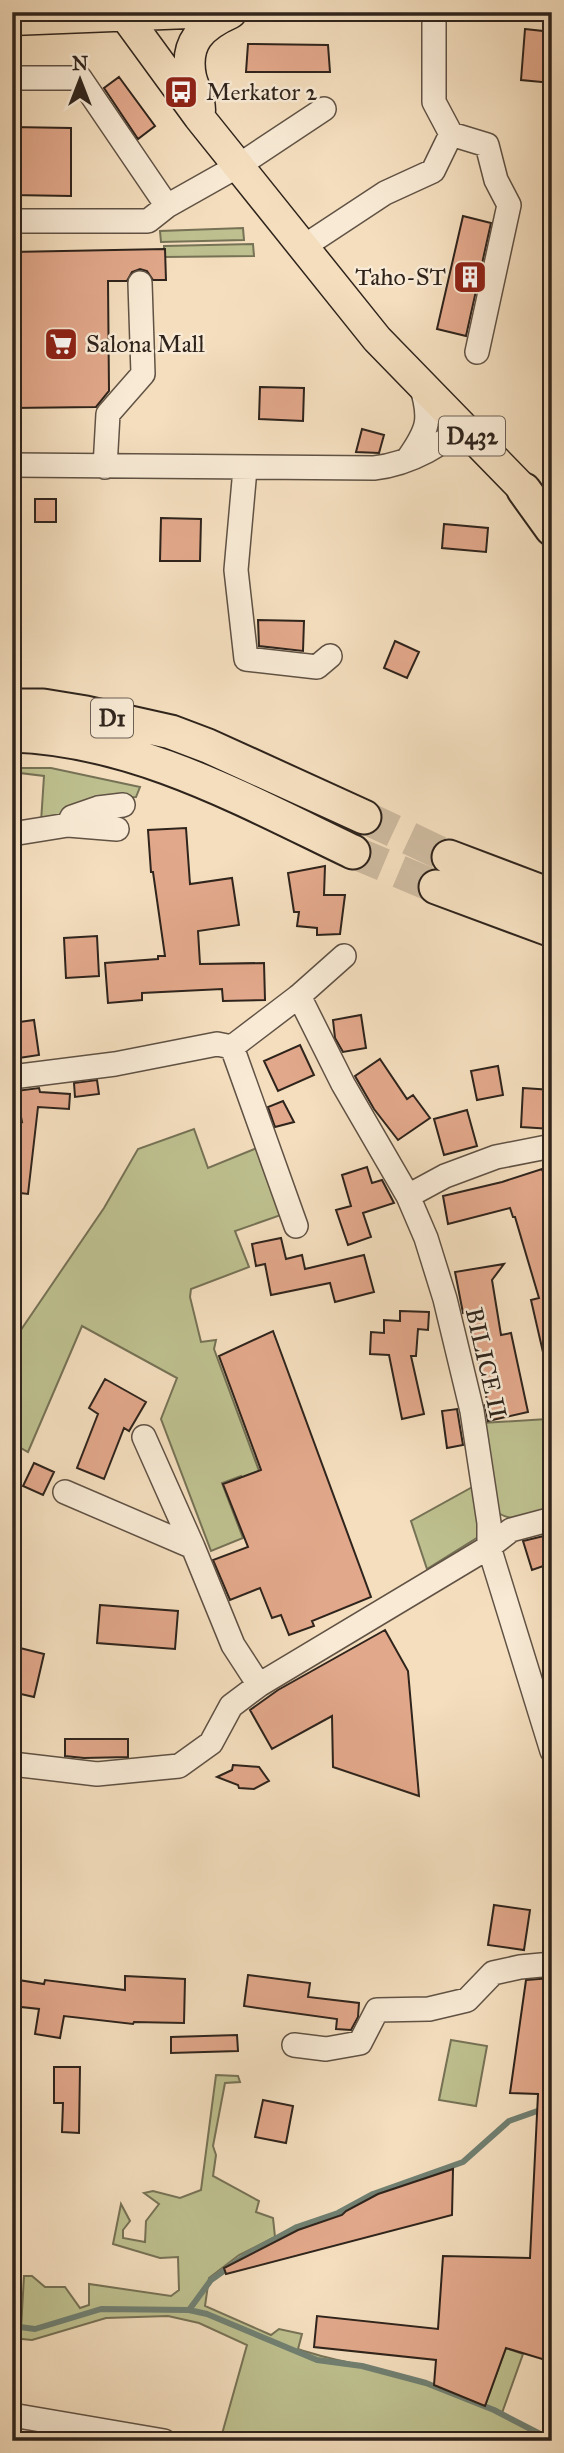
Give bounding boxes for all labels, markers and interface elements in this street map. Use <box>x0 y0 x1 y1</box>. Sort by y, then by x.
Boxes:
north arrow <box>46 46 116 116</box>
text: N <box>72 52 88 75</box>
bus stop icon: Merkator 2 <box>162 73 200 111</box>
place label: Merkator 2 <box>206 77 317 107</box>
building icon: Taho-ST <box>451 258 489 296</box>
place label: Taho-ST <box>355 262 446 292</box>
supermarket icon: Salona Mall <box>42 325 80 363</box>
place label: Salona Mall <box>86 329 205 359</box>
road number: D432 <box>439 416 505 456</box>
road number: D1 <box>91 698 133 738</box>
street label: BILICE II <box>459 1305 513 1421</box>

